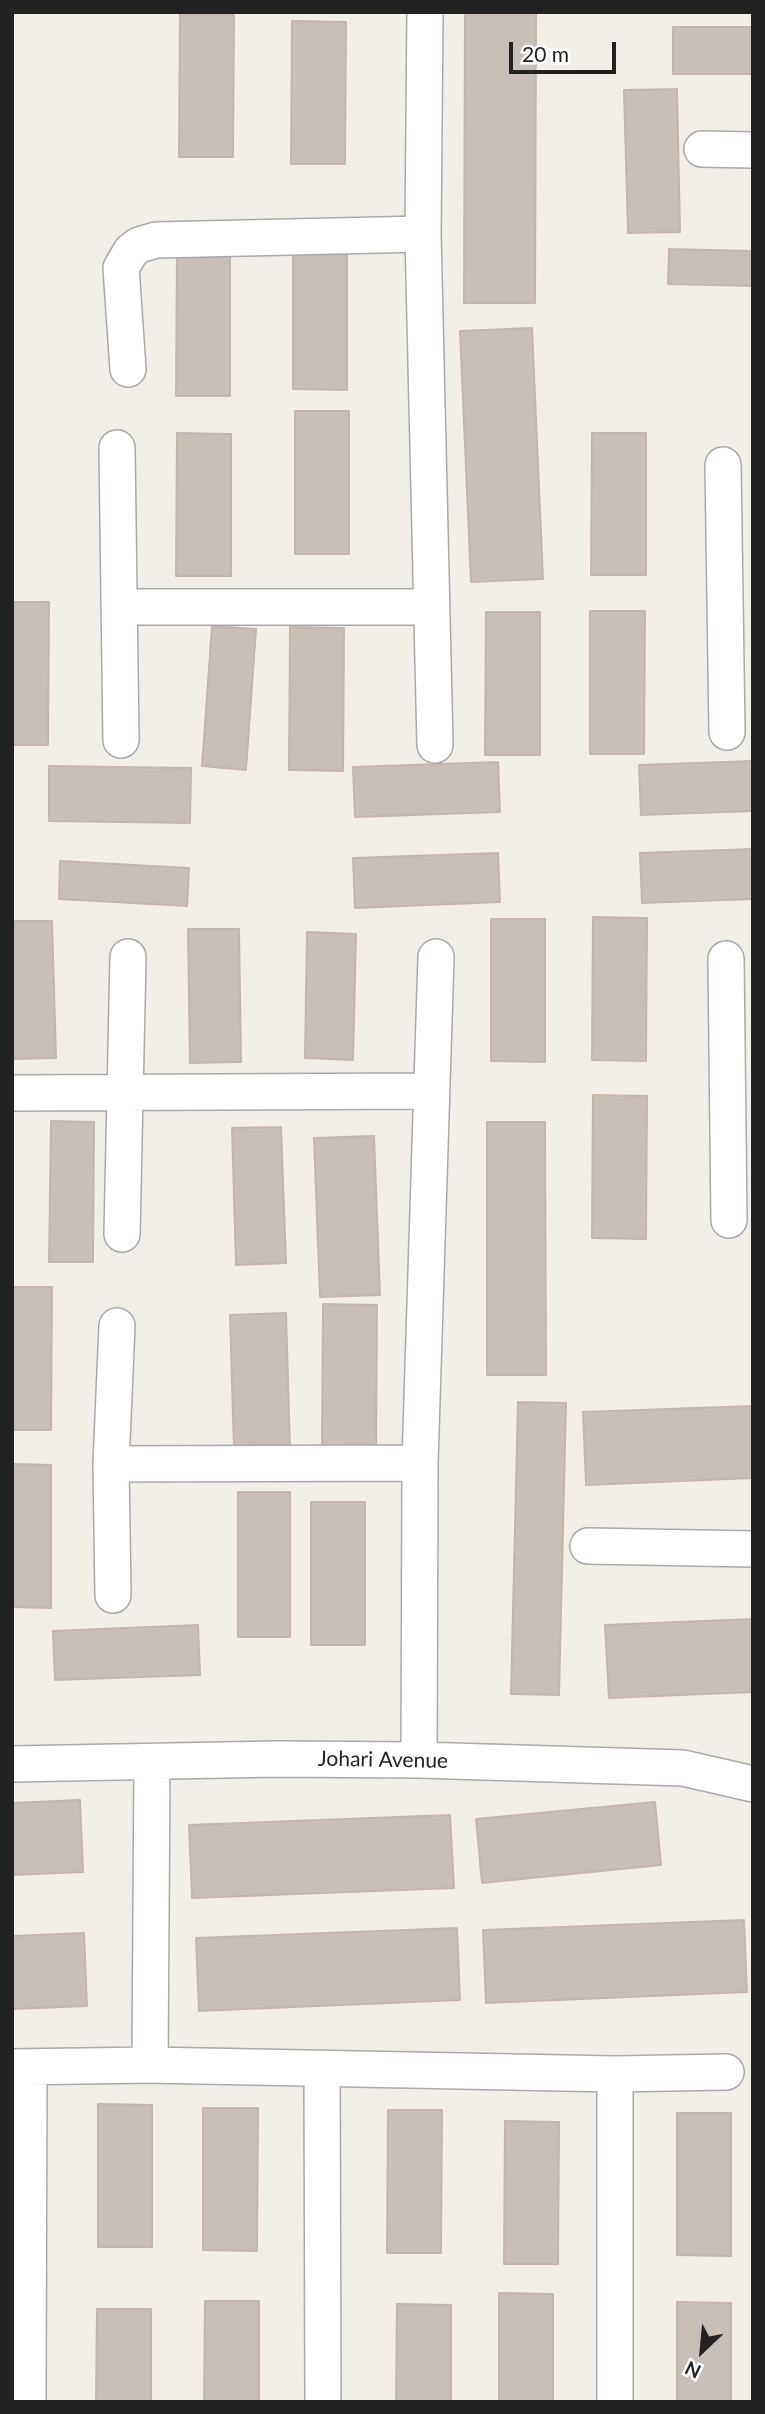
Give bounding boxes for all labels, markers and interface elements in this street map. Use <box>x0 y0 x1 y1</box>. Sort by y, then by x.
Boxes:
scale bar <box>513 28 620 72</box>
text: 20 m <box>522 41 569 66</box>
street label: Johari Avenue <box>318 1746 448 1774</box>
north arrow <box>667 2316 737 2386</box>
text: N <box>681 2357 704 2384</box>

